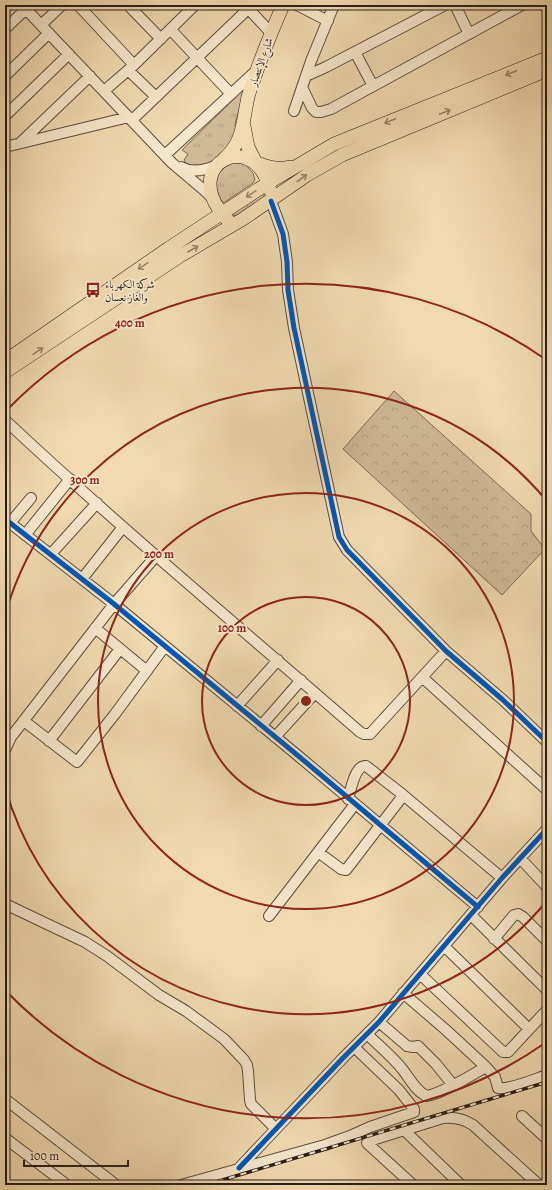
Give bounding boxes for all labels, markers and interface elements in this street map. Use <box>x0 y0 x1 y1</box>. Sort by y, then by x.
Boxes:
street label: شارع الإنتصار <box>245 36 279 90</box>
one-way arrow <box>505 69 517 77</box>
one-way arrow <box>439 107 451 115</box>
one-way arrow <box>385 118 397 126</box>
one-way arrow <box>297 174 308 182</box>
one-way arrow <box>246 190 257 198</box>
one-way arrow <box>187 244 199 252</box>
one-way arrow <box>137 262 148 270</box>
place label: شركة الكهرباء والغاز نعسان <box>105 277 155 305</box>
bus stop icon: شركة الكهرباء والغاز نعسان <box>84 281 102 299</box>
text: 400 m <box>115 315 145 331</box>
one-way arrow <box>32 347 43 355</box>
text: 300 m <box>70 472 100 488</box>
text: 200 m <box>144 546 174 562</box>
text: 100 m <box>218 620 246 636</box>
centre of rings <box>299 694 313 708</box>
scale bar <box>24 1142 128 1168</box>
text: 100 m <box>30 1148 59 1164</box>

